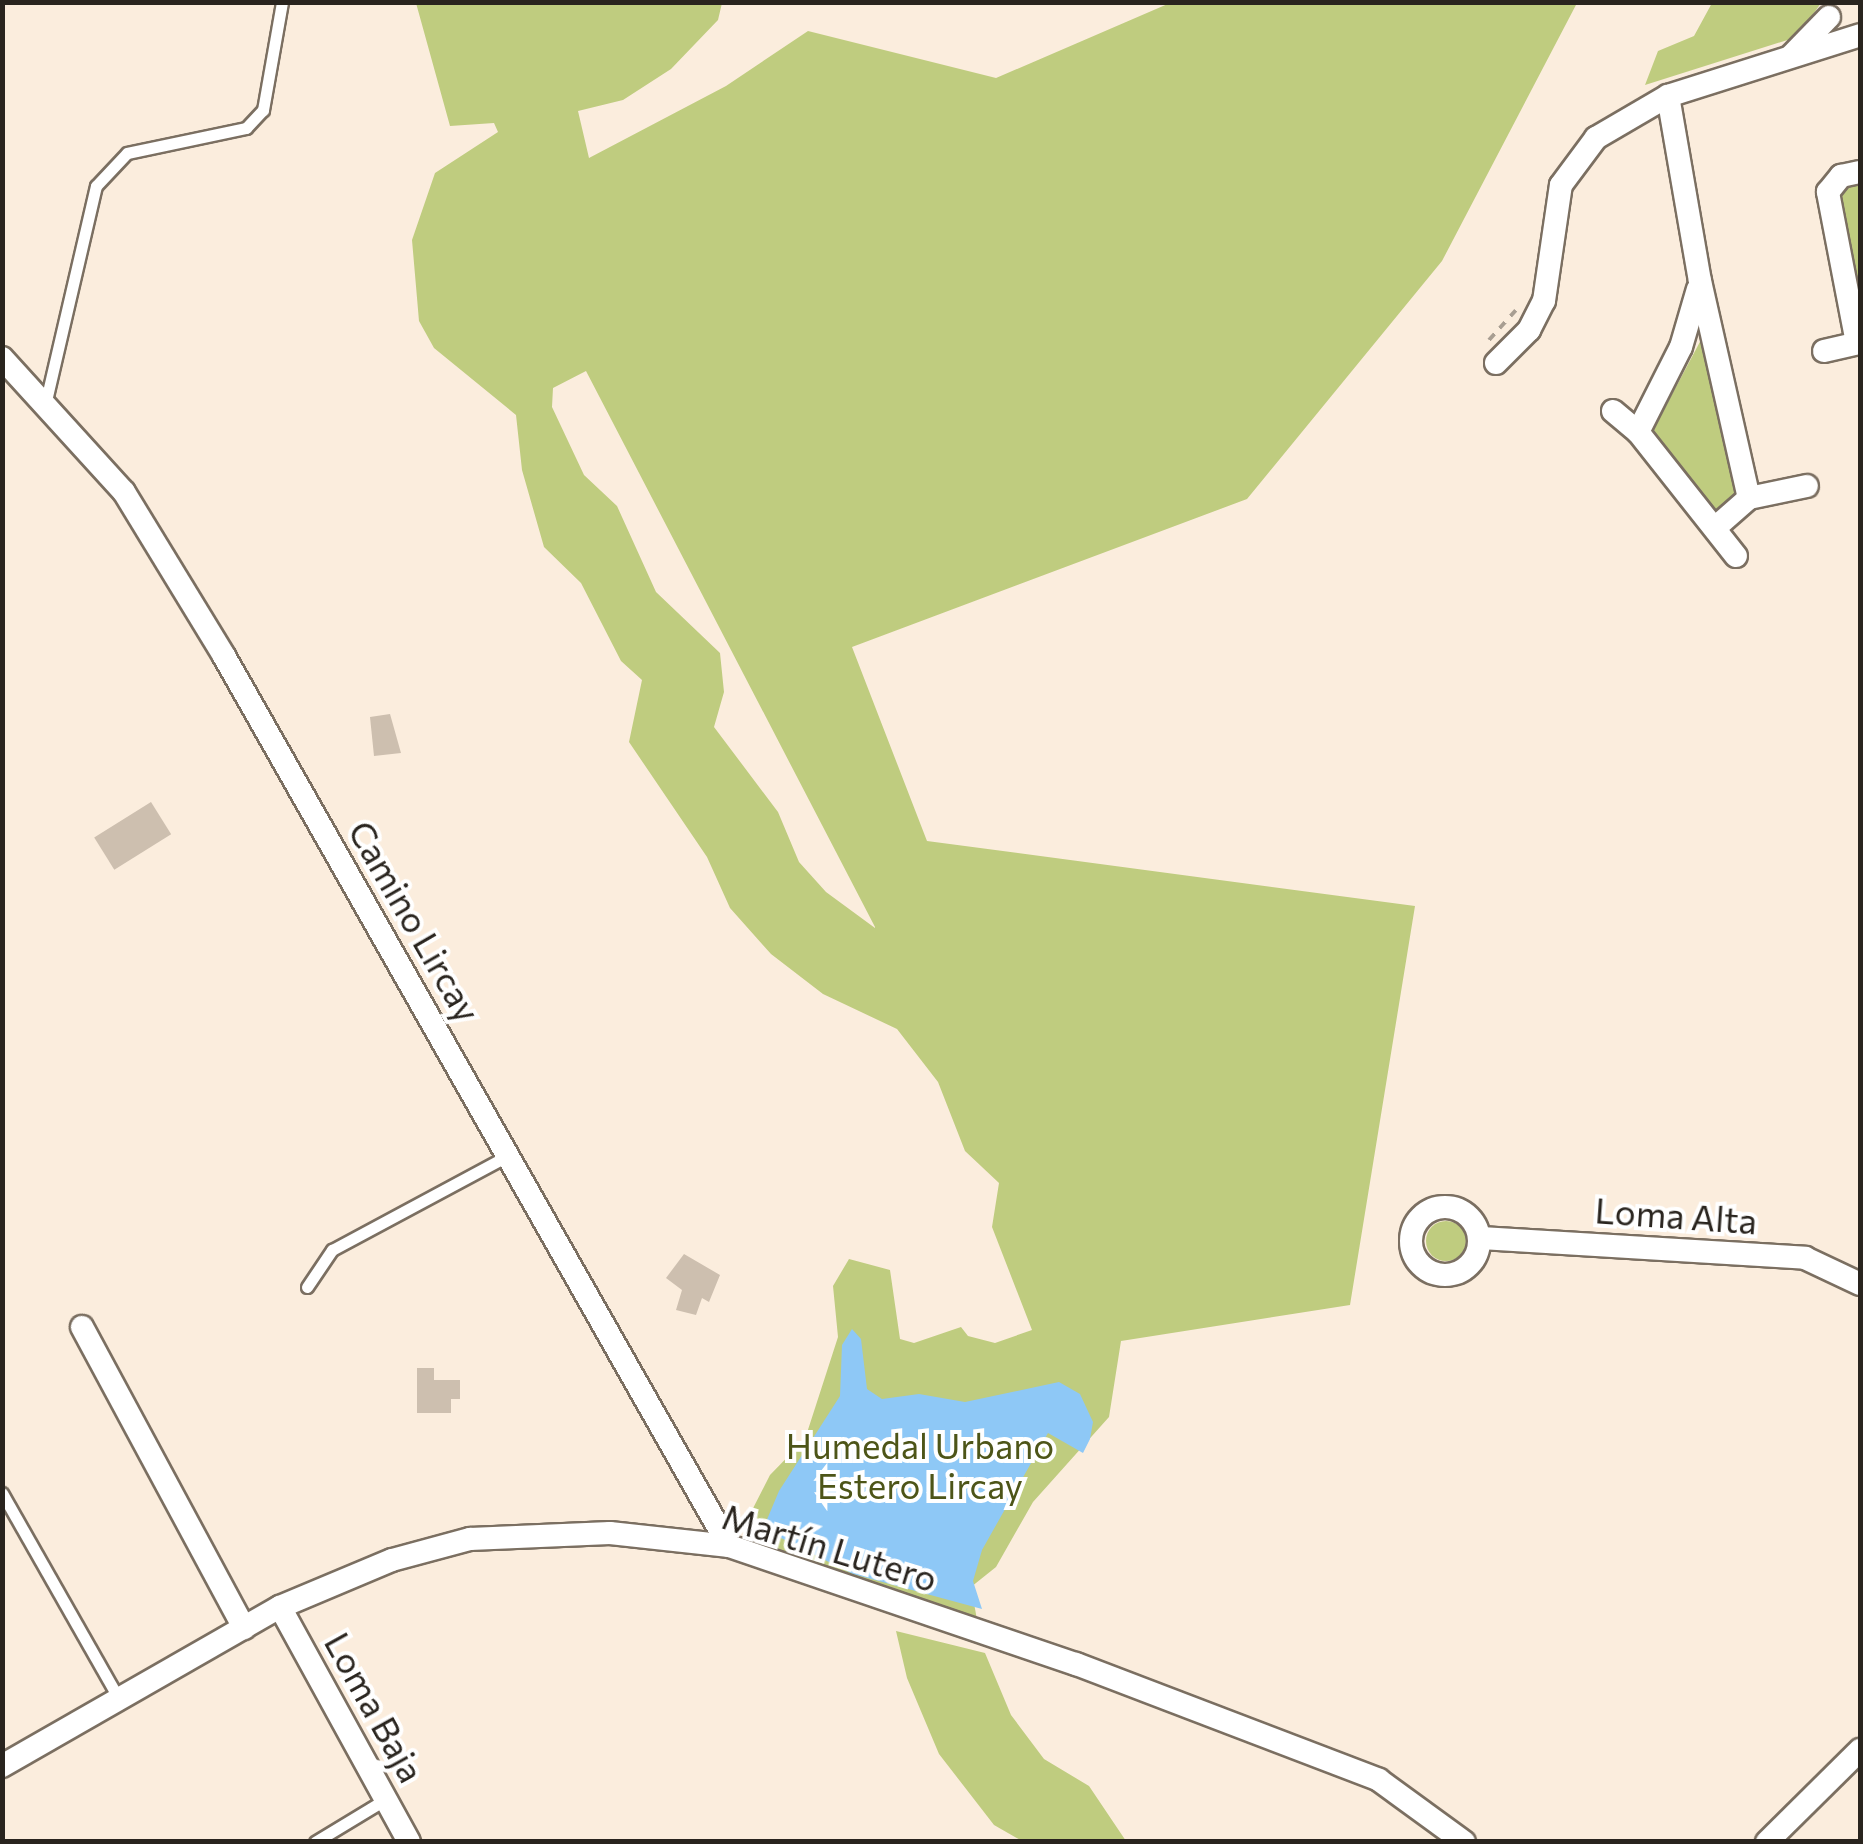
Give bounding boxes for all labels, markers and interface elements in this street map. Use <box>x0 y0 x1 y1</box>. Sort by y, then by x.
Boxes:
street label: Camino Lircay <box>341 813 489 1029</box>
street label: Loma Alta <box>1594 1188 1758 1242</box>
park label: Humedal Urbano Estero Lircay <box>786 1424 1054 1506</box>
street label: Martín Lutero <box>718 1494 942 1600</box>
street label: Loma Baja <box>317 1625 433 1789</box>

